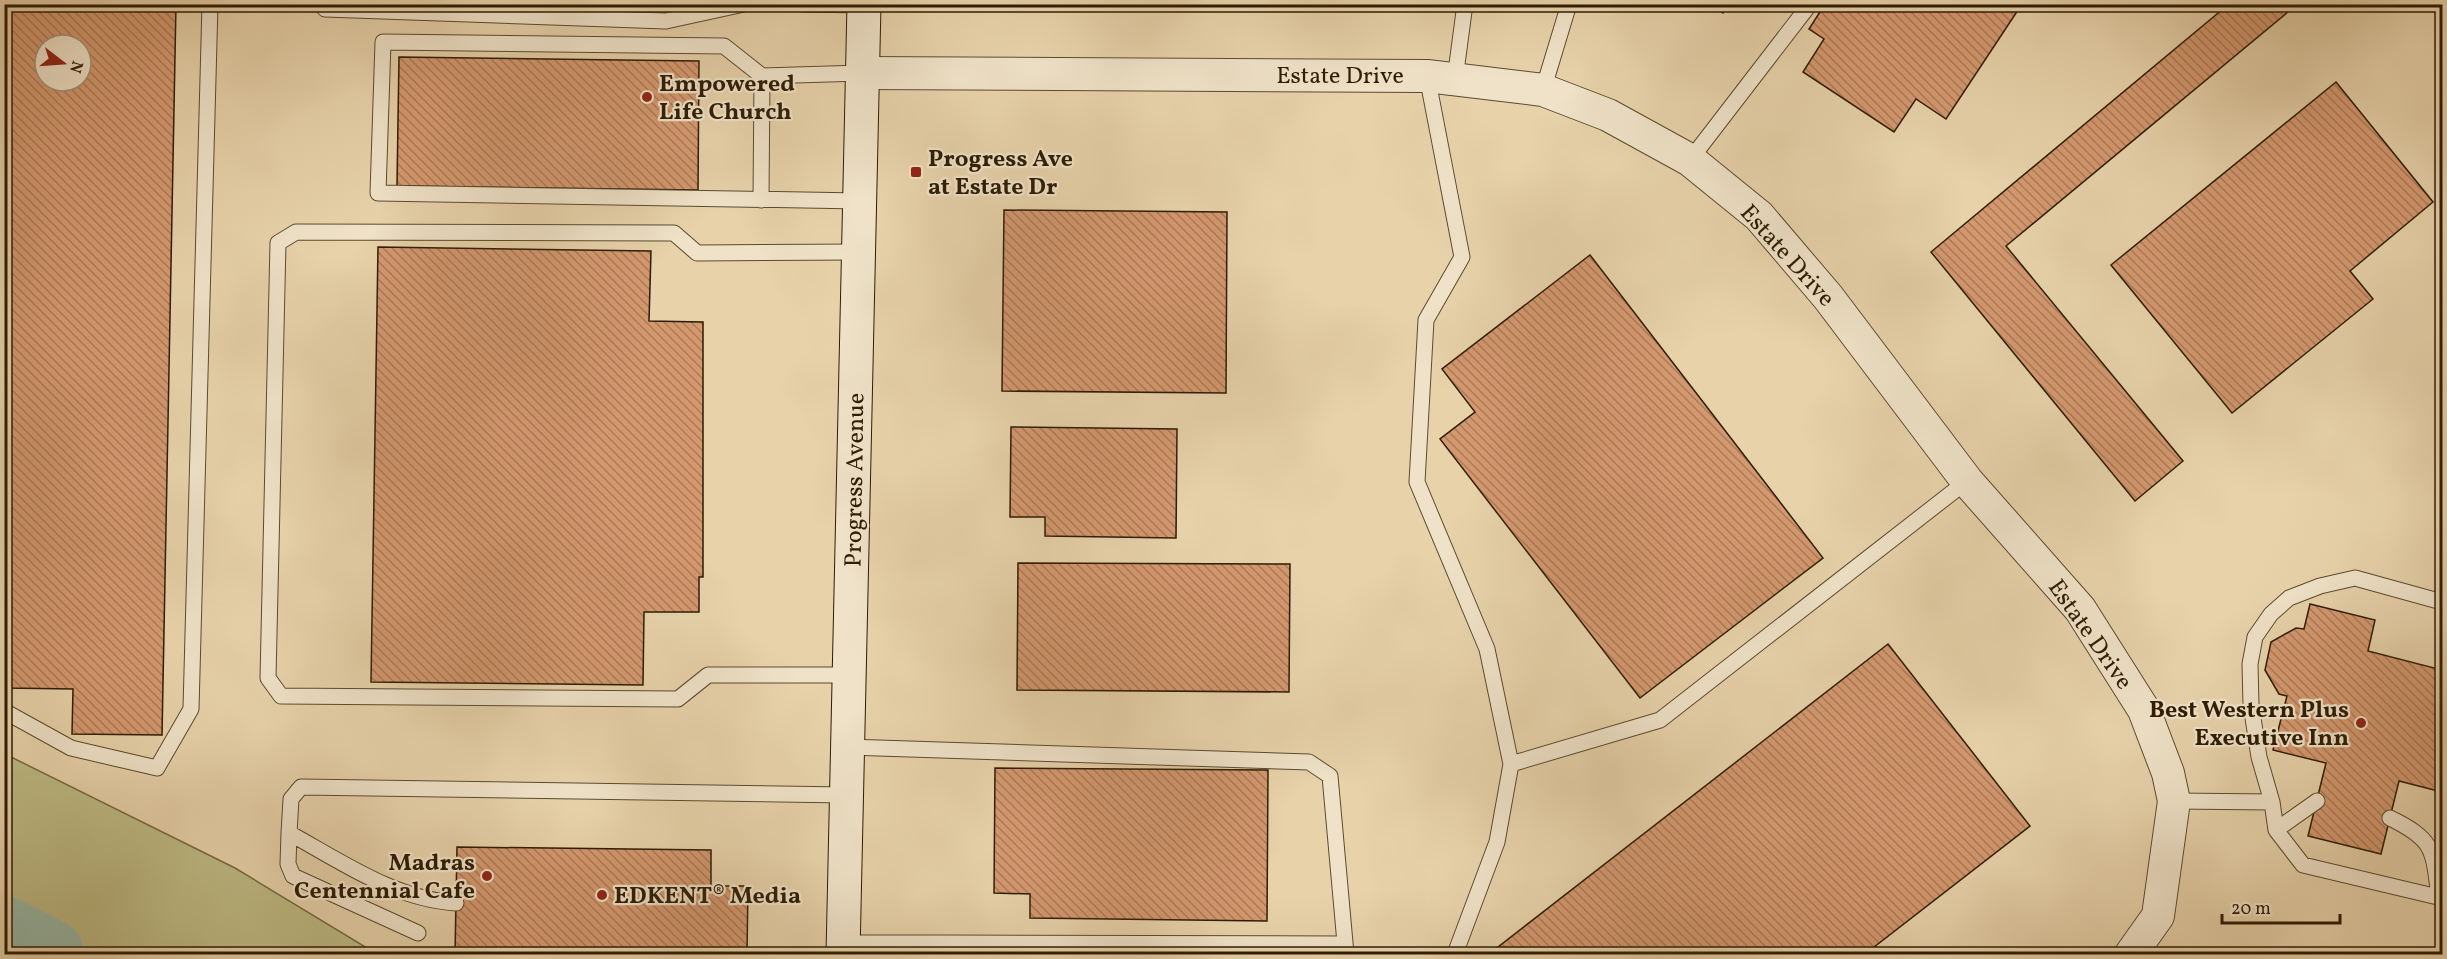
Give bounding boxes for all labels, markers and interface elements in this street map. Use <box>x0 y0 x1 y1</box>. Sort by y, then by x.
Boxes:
north arrow <box>33 33 93 93</box>
text: N <box>63 58 88 76</box>
street label: Estate Drive <box>1276 60 1404 94</box>
place label: Empowered Life Church <box>659 68 795 130</box>
marker: Empowered Life Church <box>640 90 654 104</box>
place label: Progress Ave at Estate Dr <box>928 143 1073 205</box>
marker: Progress Ave at Estate Dr <box>909 165 923 179</box>
street label: Estate Drive <box>1731 198 1842 315</box>
street label: Progress Avenue <box>837 393 875 567</box>
street label: Estate Drive <box>2039 573 2140 697</box>
place label: Best Western Plus Executive Inn <box>2149 694 2349 756</box>
marker: Best Western Plus Executive Inn <box>2354 716 2368 730</box>
place label: Madras Centennial Cafe <box>294 847 475 909</box>
marker: Madras Centennial Cafe <box>480 869 494 883</box>
place label: EDKENT® Media <box>614 880 801 914</box>
scale bar <box>2222 887 2340 925</box>
marker: EDKENT® Media <box>595 888 609 902</box>
text: 20 m <box>2231 897 2271 922</box>

